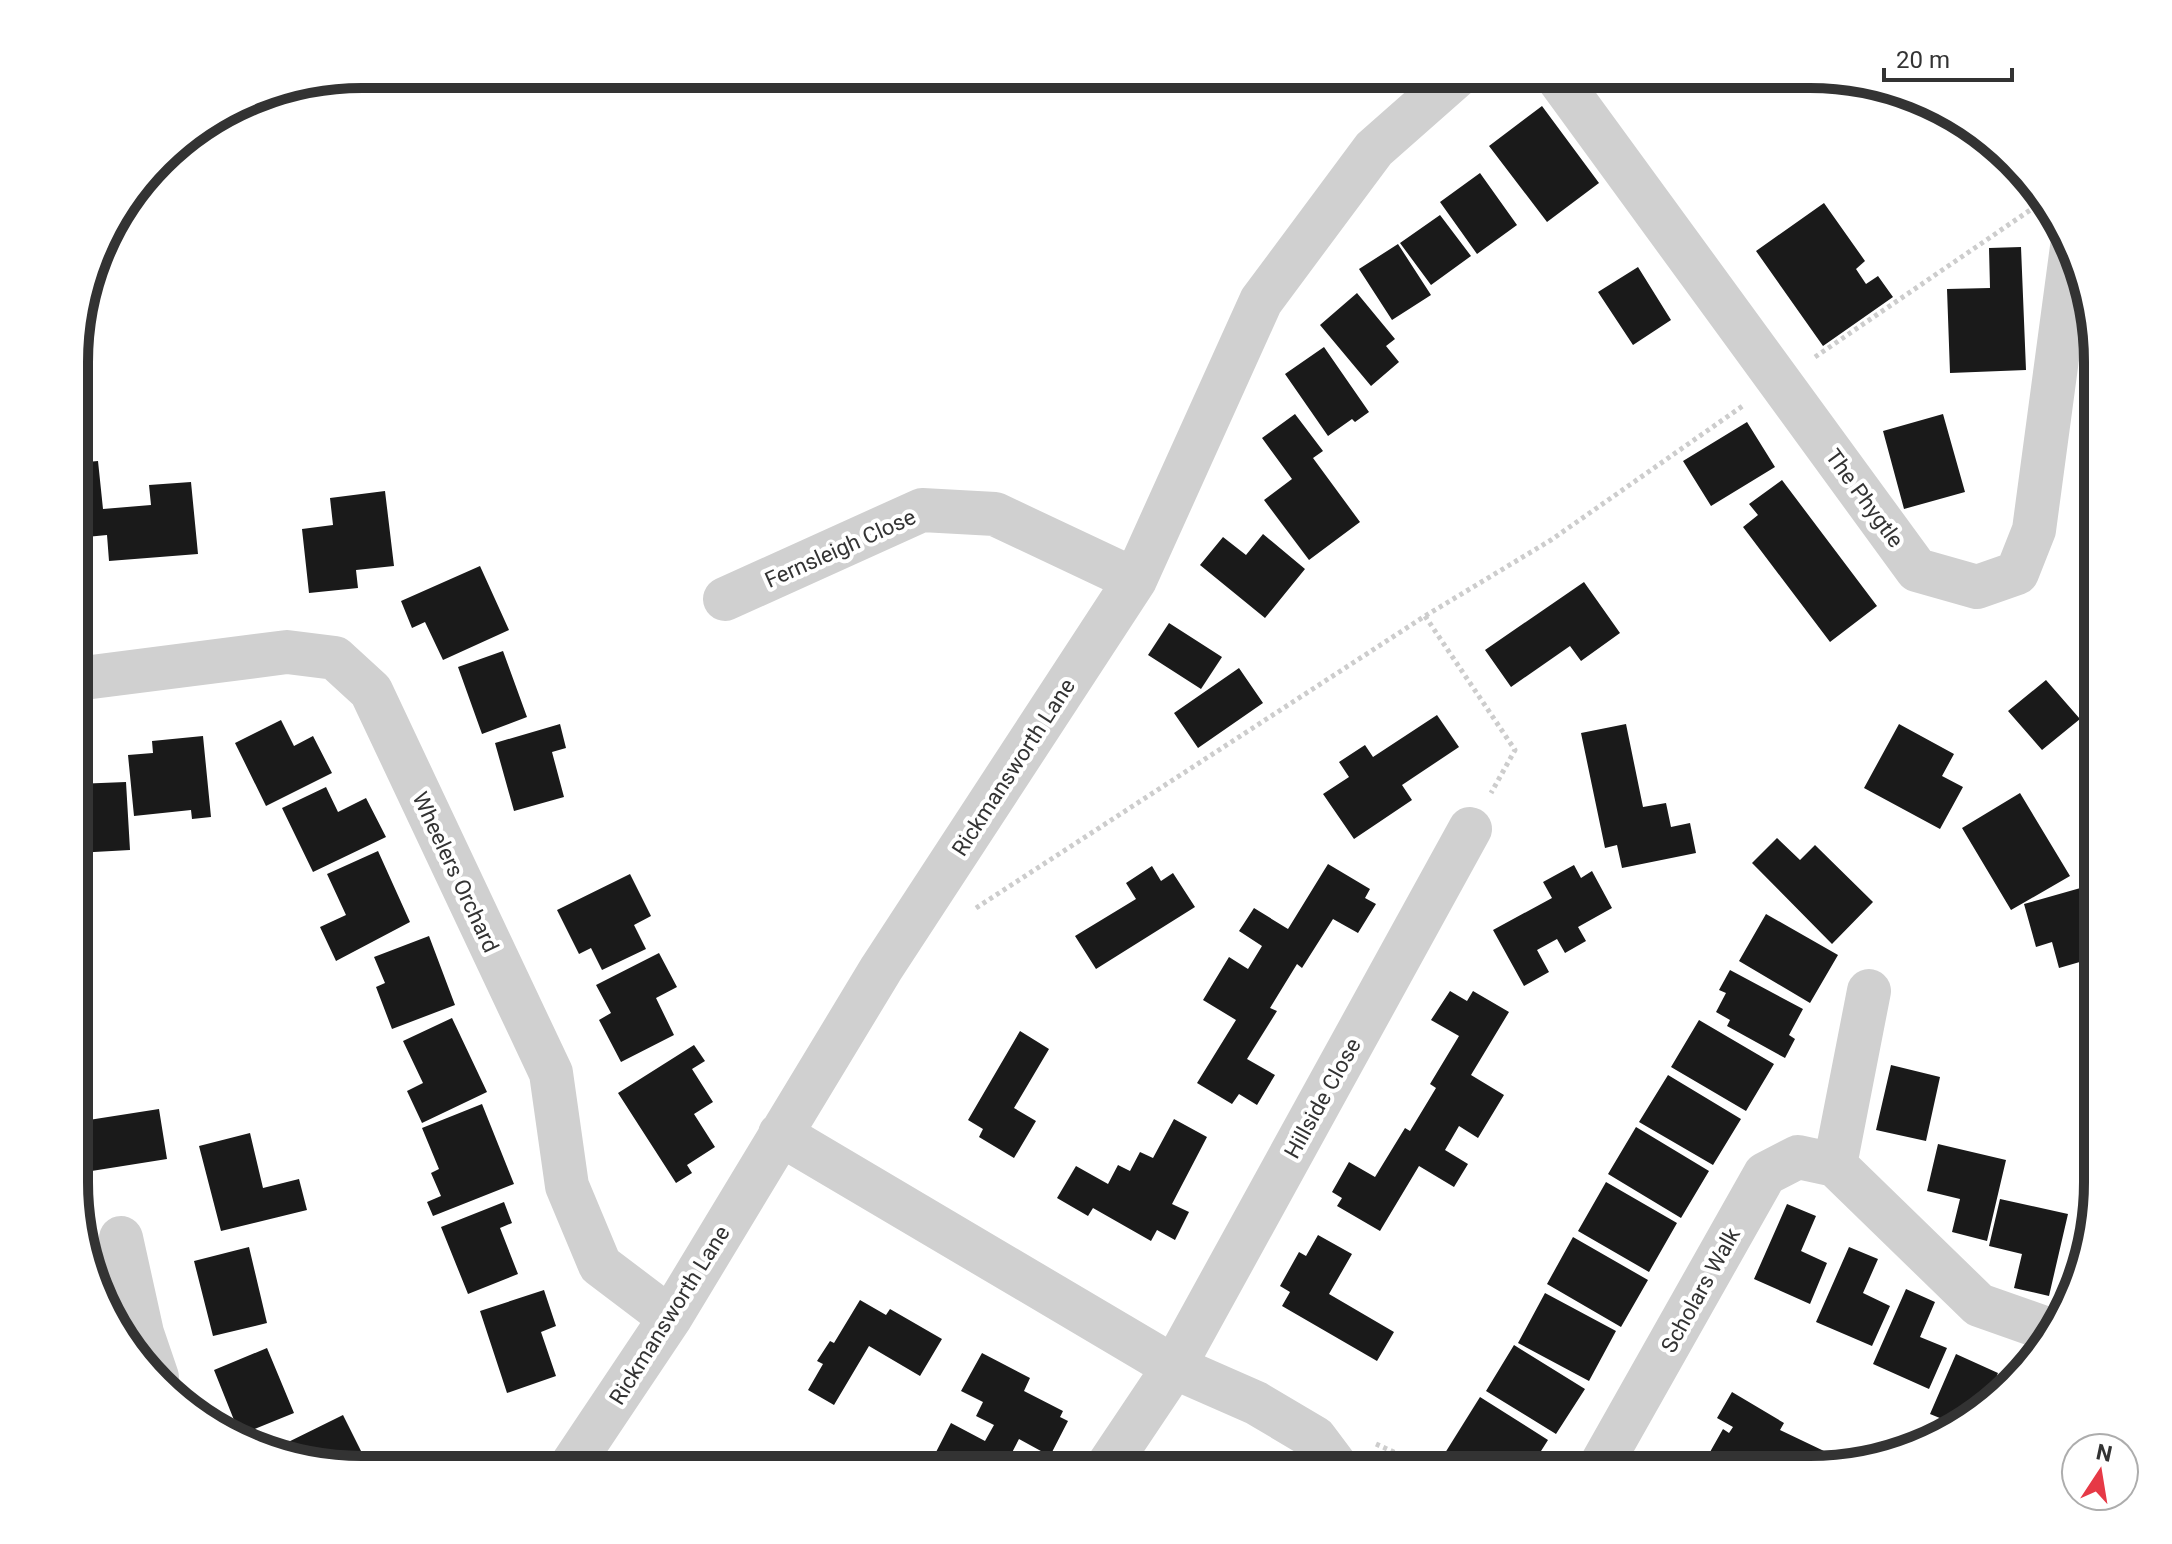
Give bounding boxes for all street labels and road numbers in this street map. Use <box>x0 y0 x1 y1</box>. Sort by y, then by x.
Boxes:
street label: The Phygtle <box>1821 444 1909 552</box>
street label: Fernsleigh Close <box>761 504 919 593</box>
street label: Rickmansworth Lane <box>947 674 1080 860</box>
street label: Wheelers Orchard <box>407 788 504 956</box>
street label: Hillside Close <box>1279 1034 1366 1163</box>
street label: Rickmansworth Lane <box>604 1221 735 1409</box>
street label: Scholars Walk <box>1656 1223 1745 1357</box>

